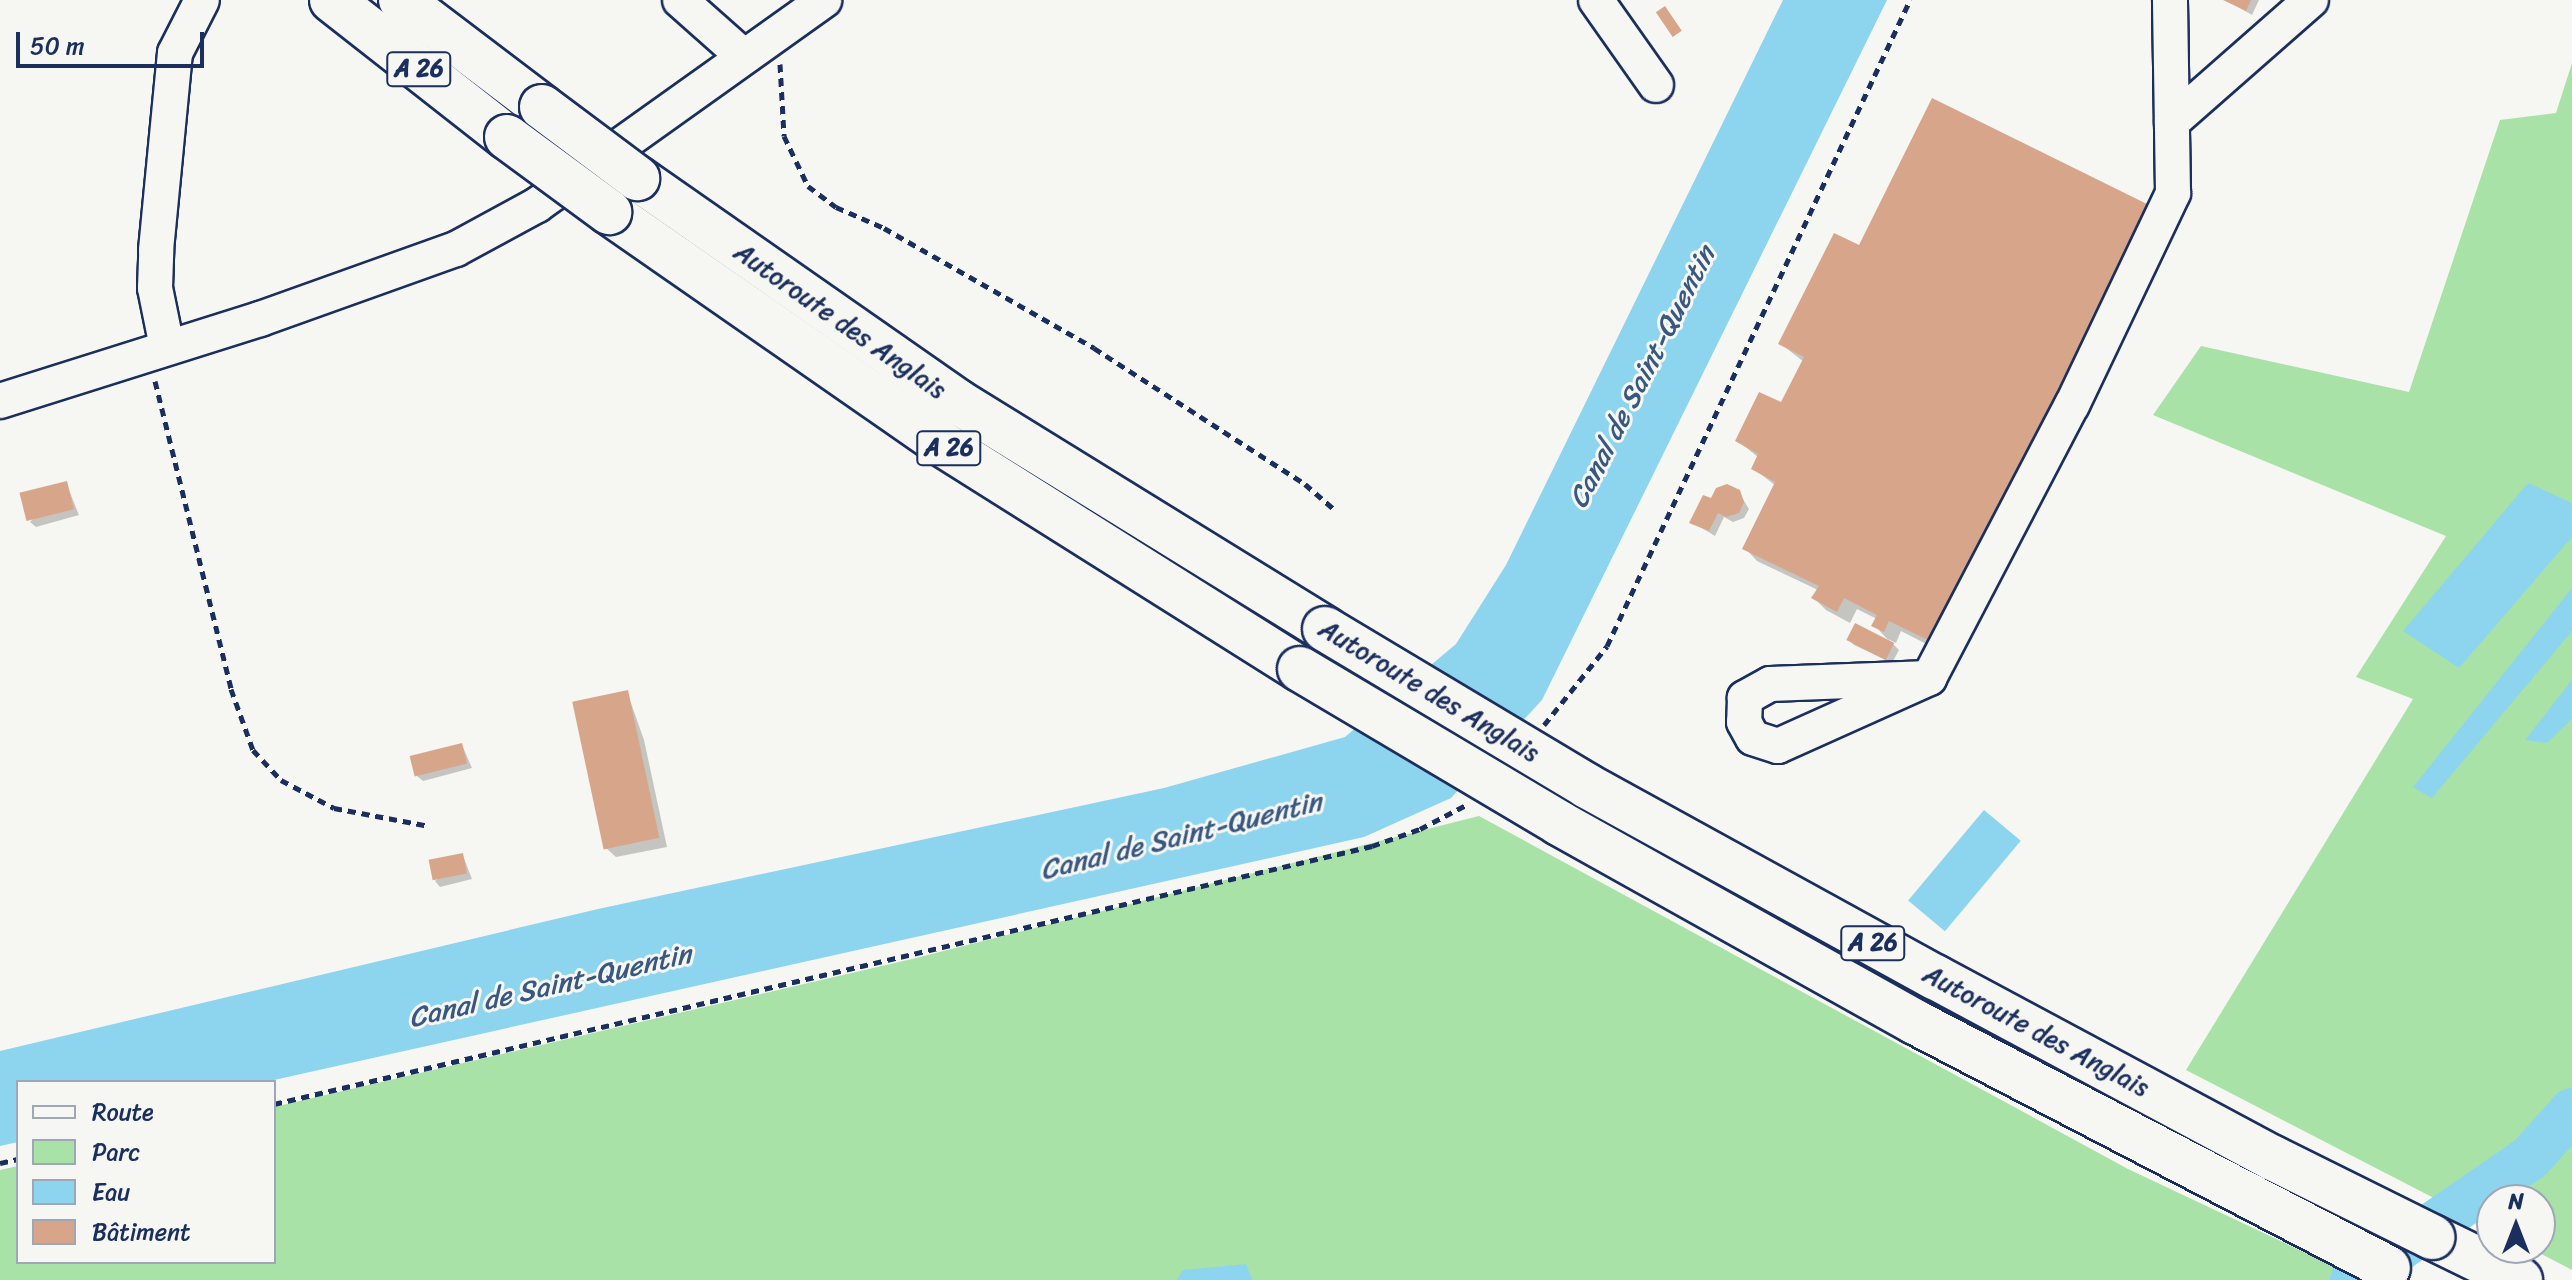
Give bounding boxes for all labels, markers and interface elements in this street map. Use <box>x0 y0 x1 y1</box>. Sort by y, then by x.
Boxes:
scale bar <box>20 16 208 66</box>
text: 50 m <box>30 25 85 67</box>
road number: A 26 <box>385 49 453 89</box>
street label: Autoroute des Anglais <box>727 236 953 406</box>
water label: Canal de Saint-Quentin <box>1561 240 1723 514</box>
road number: A 26 <box>915 428 983 468</box>
street label: Autoroute des Anglais <box>1312 612 1546 770</box>
water label: Canal de Saint-Quentin <box>1036 785 1326 887</box>
road number: A 26 <box>1839 923 1907 963</box>
water label: Canal de Saint-Quentin <box>405 937 695 1035</box>
street label: Autoroute des Anglais <box>1917 958 2155 1104</box>
legend <box>16 1080 276 1264</box>
text: Route <box>92 1091 154 1133</box>
text: Parc <box>92 1131 140 1173</box>
text: Eau <box>92 1171 130 1213</box>
text: N <box>2508 1182 2524 1221</box>
north arrow <box>2476 1184 2556 1264</box>
text: Bâtiment <box>92 1211 191 1253</box>

